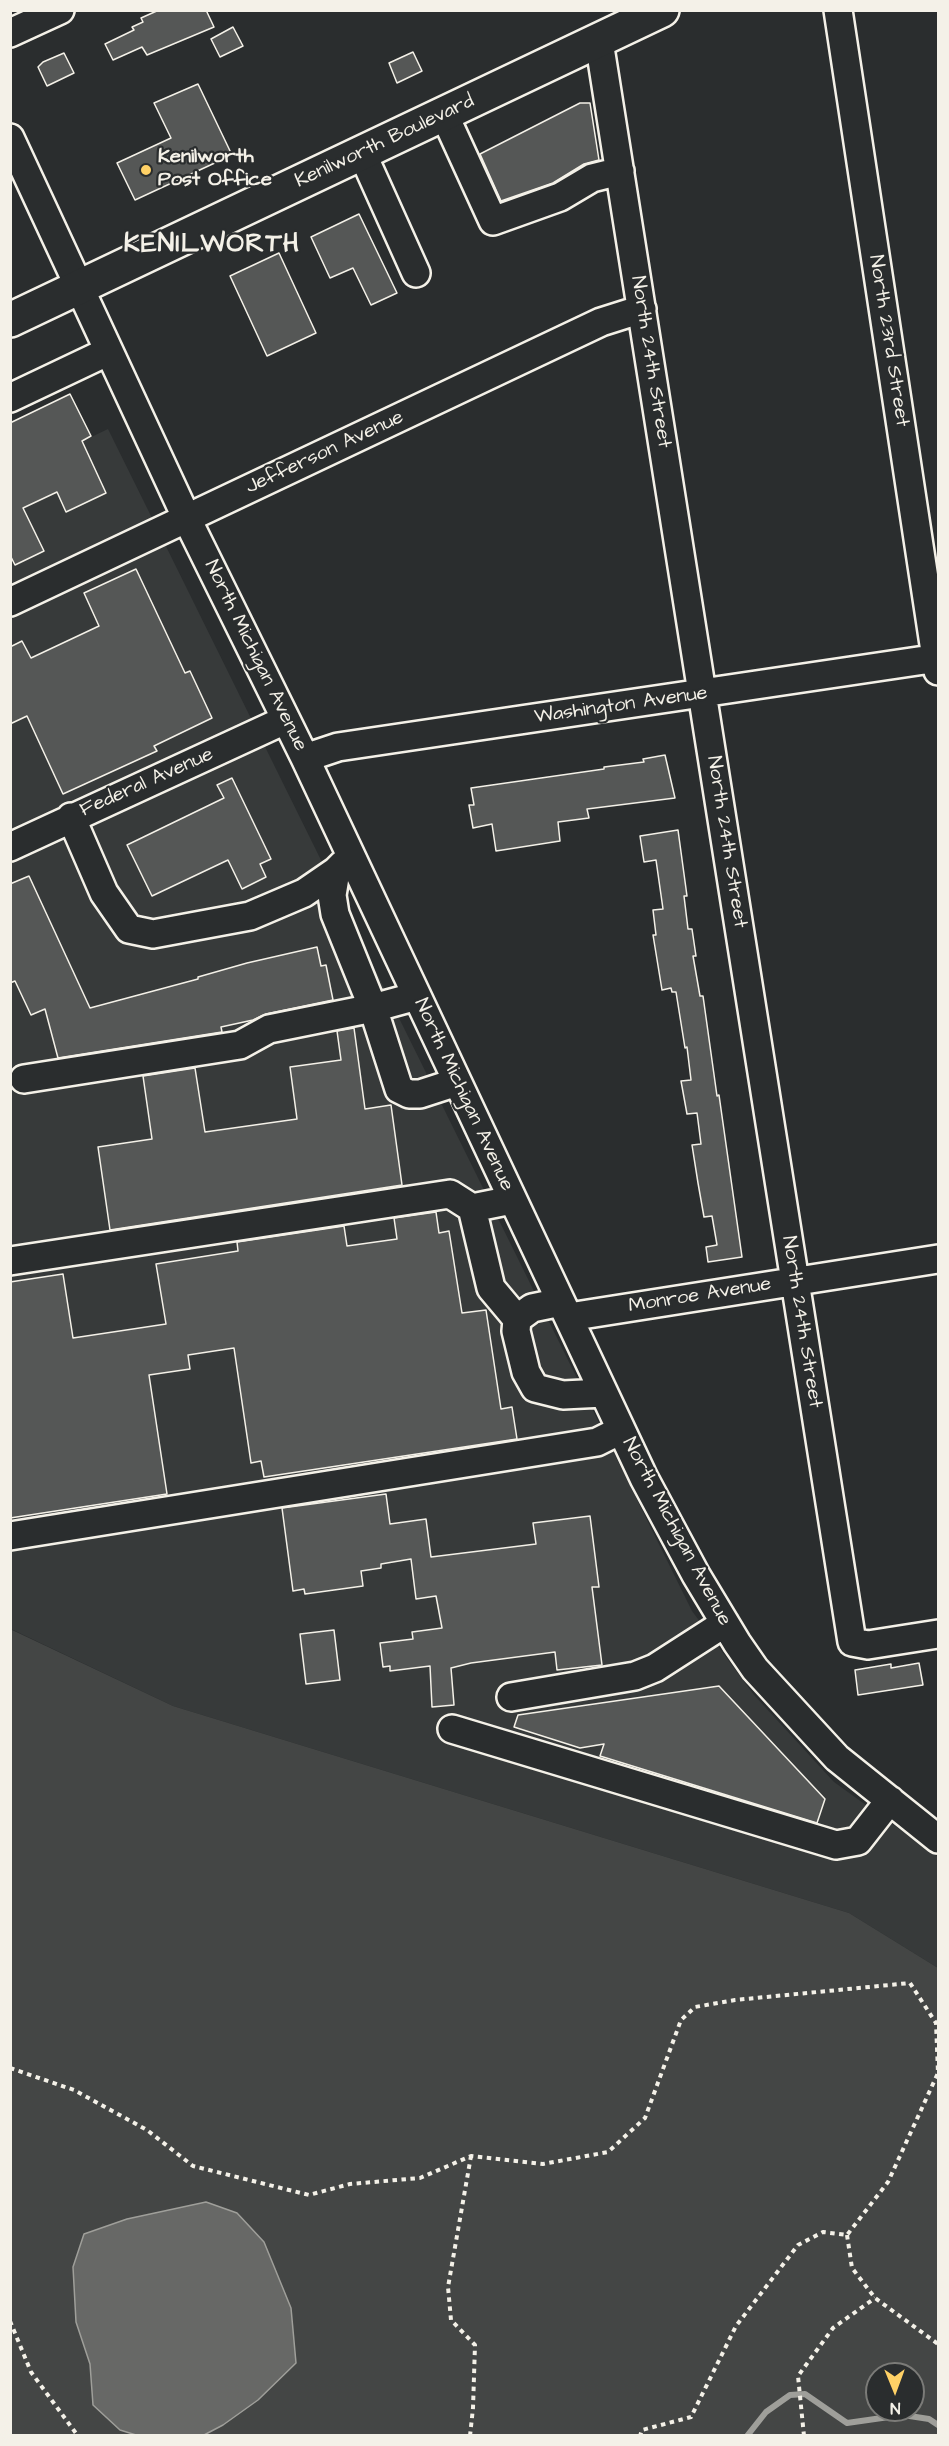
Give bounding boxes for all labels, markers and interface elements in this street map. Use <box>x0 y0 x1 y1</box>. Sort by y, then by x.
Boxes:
street label: Kenilworth Boulevard <box>292 90 478 194</box>
place label: Kenilworth Post Office <box>158 146 272 193</box>
marker: Kenilworth Post Office <box>139 163 153 177</box>
district label: KENILWORTH <box>124 230 300 262</box>
street label: North 23rd Street <box>863 253 913 429</box>
street label: North 24th Street <box>625 274 675 450</box>
street label: Jefferson Avenue <box>242 406 408 500</box>
street label: North Michigan Avenue <box>198 557 312 755</box>
street label: Washington Avenue <box>533 682 709 730</box>
street label: Federal Avenue <box>77 743 217 823</box>
street label: North 24th Street <box>701 754 751 930</box>
street label: North Michigan Avenue <box>408 995 518 1195</box>
street label: North 24th Street <box>776 1234 826 1410</box>
street label: Monroe Avenue <box>627 1273 773 1319</box>
street label: North Michigan Avenue <box>616 1434 736 1630</box>
north arrow <box>865 2362 925 2422</box>
text: N <box>890 2397 900 2419</box>

